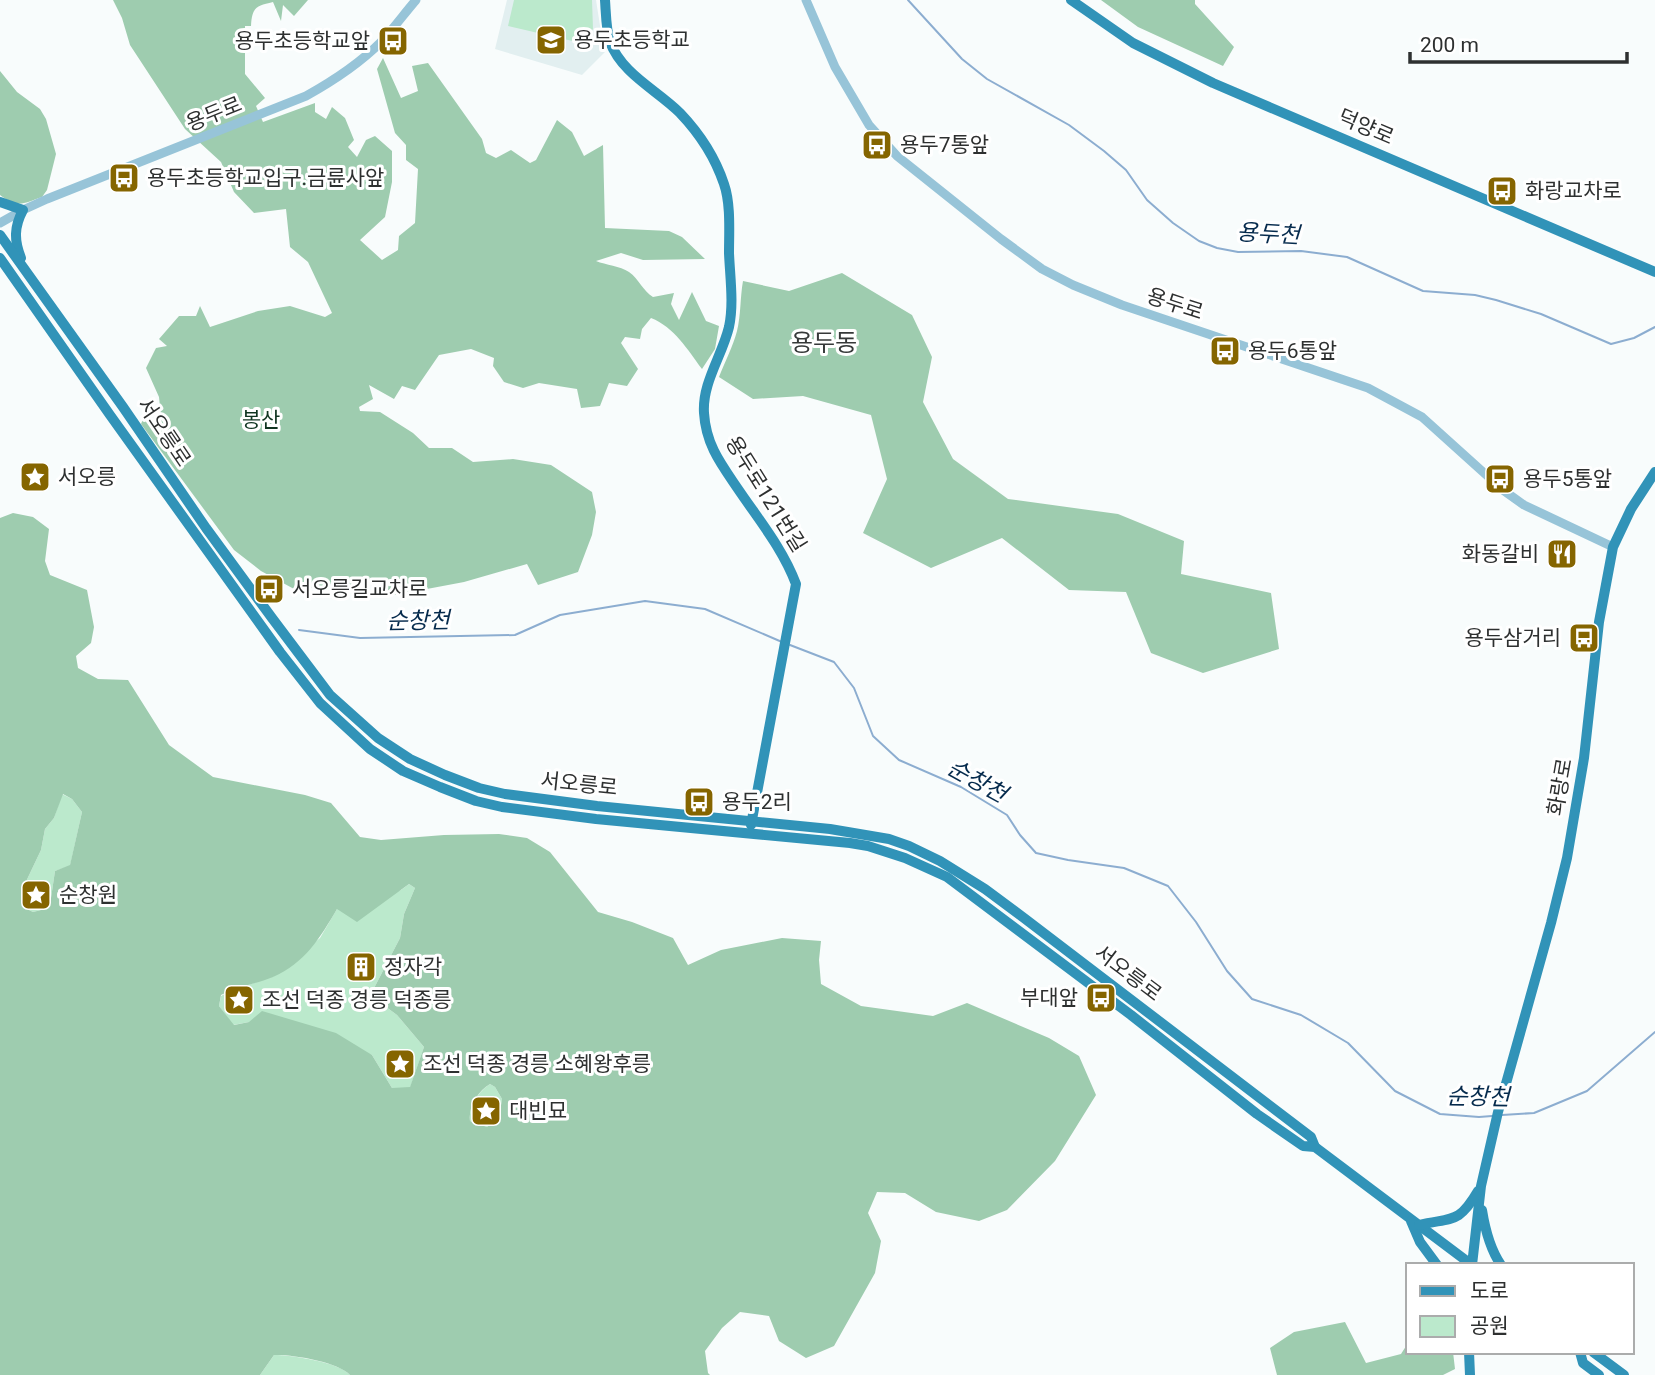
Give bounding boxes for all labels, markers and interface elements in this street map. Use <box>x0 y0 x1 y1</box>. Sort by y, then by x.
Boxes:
scale bar <box>1410 21 1627 65</box>
school or university icon: 용두초등학교 <box>534 23 568 57</box>
bus stop icon: 용두초등학교앞 <box>376 24 410 58</box>
place label: 용두초등학교 <box>574 28 690 52</box>
place label: 용두초등학교앞 <box>235 29 370 53</box>
text: 200 m <box>1420 33 1479 57</box>
street label: 용두로 <box>183 92 245 136</box>
street label: 덕양로 <box>1335 105 1397 149</box>
bus stop icon: 용두7통앞 <box>860 128 894 162</box>
place label: 용두7통앞 <box>900 133 989 157</box>
bus stop icon: 용두초등학교입구.금륜사앞 <box>107 161 141 195</box>
place label: 용두초등학교입구.금륜사앞 <box>147 166 384 190</box>
bus stop icon: 화랑교차로 <box>1485 174 1519 208</box>
place label: 화랑교차로 <box>1525 179 1622 203</box>
water label: 용두천 <box>1236 219 1303 249</box>
street label: 용두로 <box>1144 284 1206 324</box>
district label: 용두동 <box>791 329 857 357</box>
bus stop icon: 용두6통앞 <box>1208 334 1242 368</box>
place label: 용두6통앞 <box>1248 339 1337 363</box>
street label: 서오릉로 <box>132 393 196 471</box>
park label: 봉산 <box>242 408 280 432</box>
street label: 용두로121번길 <box>721 432 811 556</box>
place icon: 서오릉 <box>18 460 52 494</box>
bus stop icon: 용두5통앞 <box>1483 462 1517 496</box>
place label: 서오릉 <box>58 465 116 489</box>
place label: 용두5통앞 <box>1523 467 1612 491</box>
restaurant icon: 화동갈비 <box>1545 537 1579 571</box>
place label: 화동갈비 <box>1462 542 1539 566</box>
bus stop icon: 서오릉길교차로 <box>252 572 286 606</box>
place label: 서오릉길교차로 <box>292 577 427 601</box>
water label: 순창천 <box>386 607 453 635</box>
bus stop icon: 용두삼거리 <box>1567 621 1601 655</box>
place label: 용두삼거리 <box>1464 626 1561 650</box>
water label: 순창천 <box>943 754 1014 810</box>
street label: 화랑로 <box>1543 756 1577 818</box>
street label: 서오릉로 <box>539 768 619 800</box>
bus stop icon: 용두2리 <box>682 785 716 819</box>
place label: 용두2리 <box>722 790 792 814</box>
place icon: 순창원 <box>19 878 53 912</box>
place label: 순창원 <box>59 883 117 907</box>
street label: 서오릉로 <box>1090 940 1166 1006</box>
building icon: 정자각 <box>344 950 378 984</box>
place label: 정자각 <box>384 955 442 979</box>
bus stop icon: 부대앞 <box>1084 981 1118 1015</box>
place icon: 조선 덕종 경릉 덕종릉 <box>222 983 256 1017</box>
place label: 부대앞 <box>1020 986 1078 1010</box>
place label: 조선 덕종 경릉 덕종릉 <box>262 988 452 1012</box>
place icon: 조선 덕종 경릉 소혜왕후릉 <box>383 1047 417 1081</box>
place label: 조선 덕종 경릉 소혜왕후릉 <box>423 1052 651 1076</box>
water label: 순창천 <box>1446 1083 1513 1111</box>
place icon: 대빈묘 <box>469 1094 503 1128</box>
place label: 대빈묘 <box>509 1099 567 1123</box>
legend <box>1406 1263 1634 1354</box>
text: 도로 <box>1470 1279 1509 1303</box>
text: 공원 <box>1470 1314 1509 1338</box>

